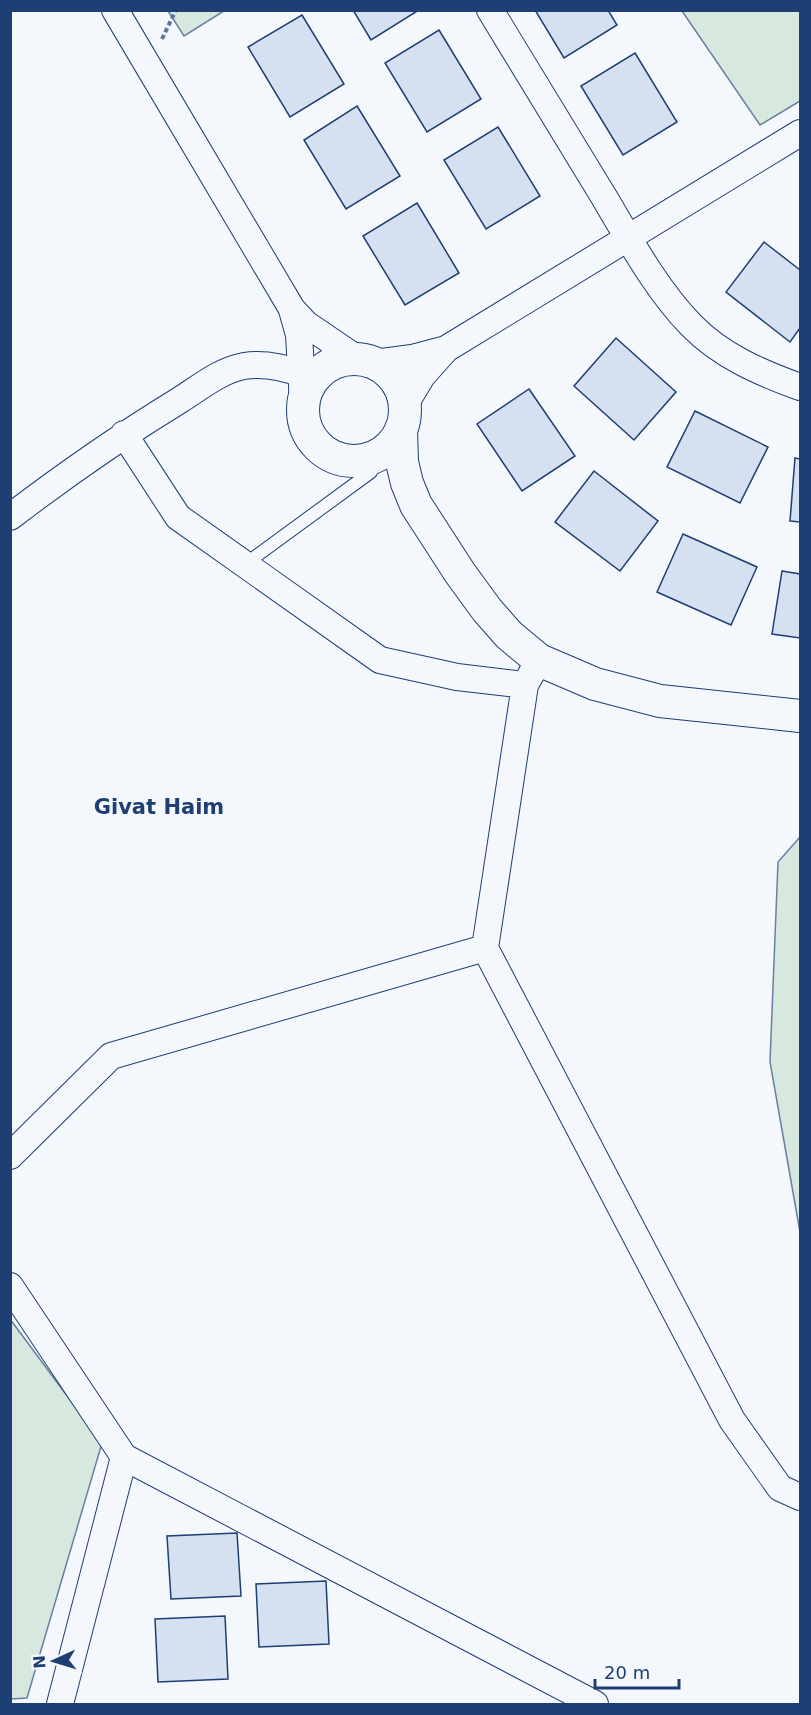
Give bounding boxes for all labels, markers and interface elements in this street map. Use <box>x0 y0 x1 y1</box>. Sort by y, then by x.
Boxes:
district label: Givat Haim <box>94 795 224 819</box>
north arrow <box>24 1631 84 1691</box>
scale bar <box>595 1652 679 1690</box>
text: N <box>30 1655 49 1669</box>
text: 20 m <box>604 1662 650 1683</box>

